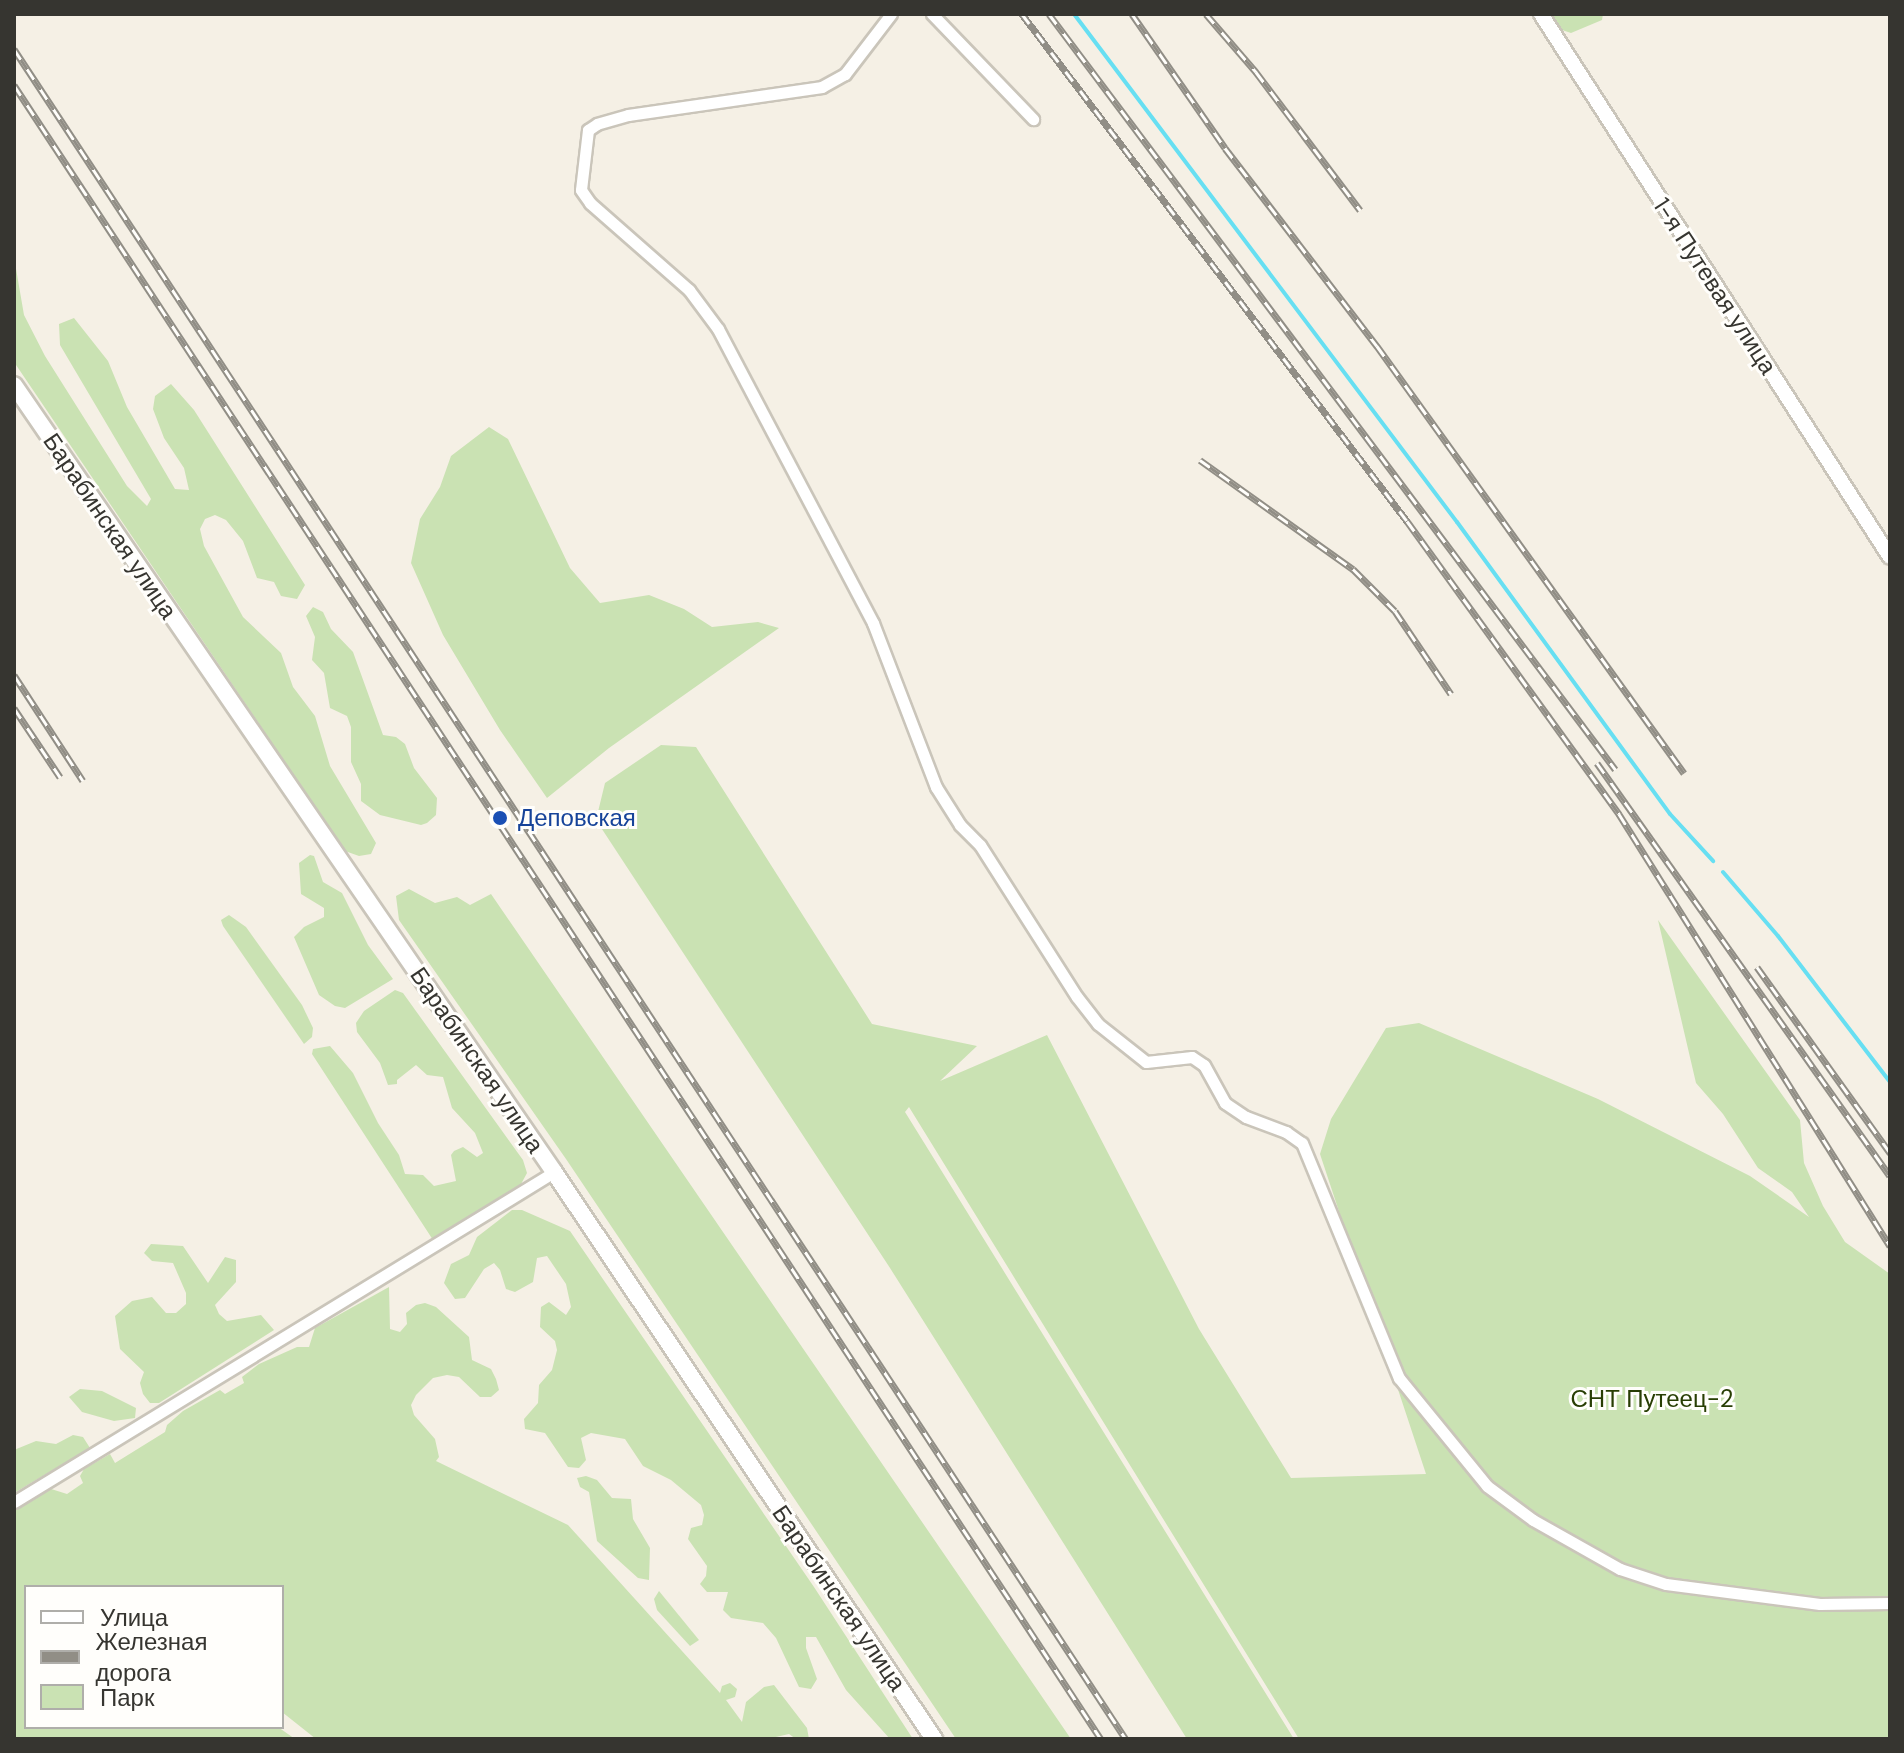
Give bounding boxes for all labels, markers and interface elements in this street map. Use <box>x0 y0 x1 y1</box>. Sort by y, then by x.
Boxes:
street label: 1-я Путевая улица <box>1647 192 1783 380</box>
street label: Барабинская улица <box>37 428 183 624</box>
place label: Деповская <box>518 804 636 832</box>
marker: Деповская <box>489 807 511 829</box>
street label: Барабинская улица <box>404 962 550 1158</box>
park label: СНТ Путеец-2 <box>1571 1385 1733 1413</box>
street label: Барабинская улица <box>766 1500 912 1696</box>
legend <box>24 1585 284 1729</box>
text: Улица <box>100 1602 168 1633</box>
text: Железная дорога <box>96 1626 207 1688</box>
text: Парк <box>100 1682 154 1713</box>

